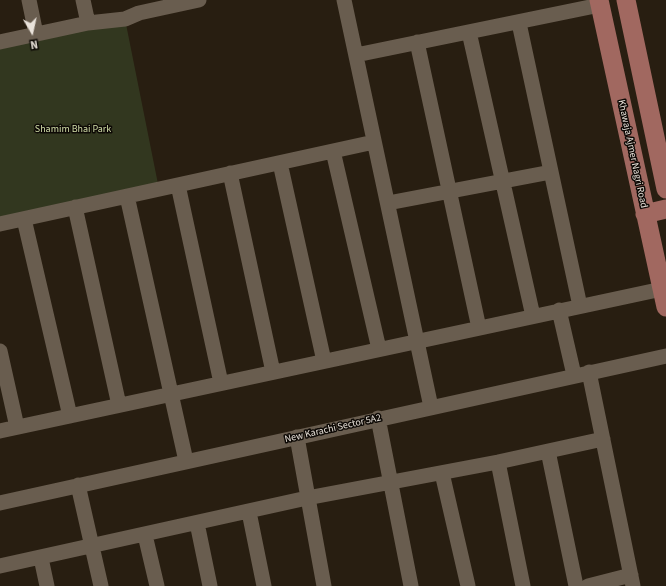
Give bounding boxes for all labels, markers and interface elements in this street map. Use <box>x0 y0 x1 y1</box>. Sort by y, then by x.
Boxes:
north arrow <box>12 12 52 52</box>
text: N <box>29 36 39 52</box>
street label: Khawaja Ajmer Nagri Road <box>615 99 649 209</box>
park label: Shamim Bhai Park <box>35 124 111 136</box>
street label: New Karachi Sector 5A2 <box>284 412 382 446</box>

